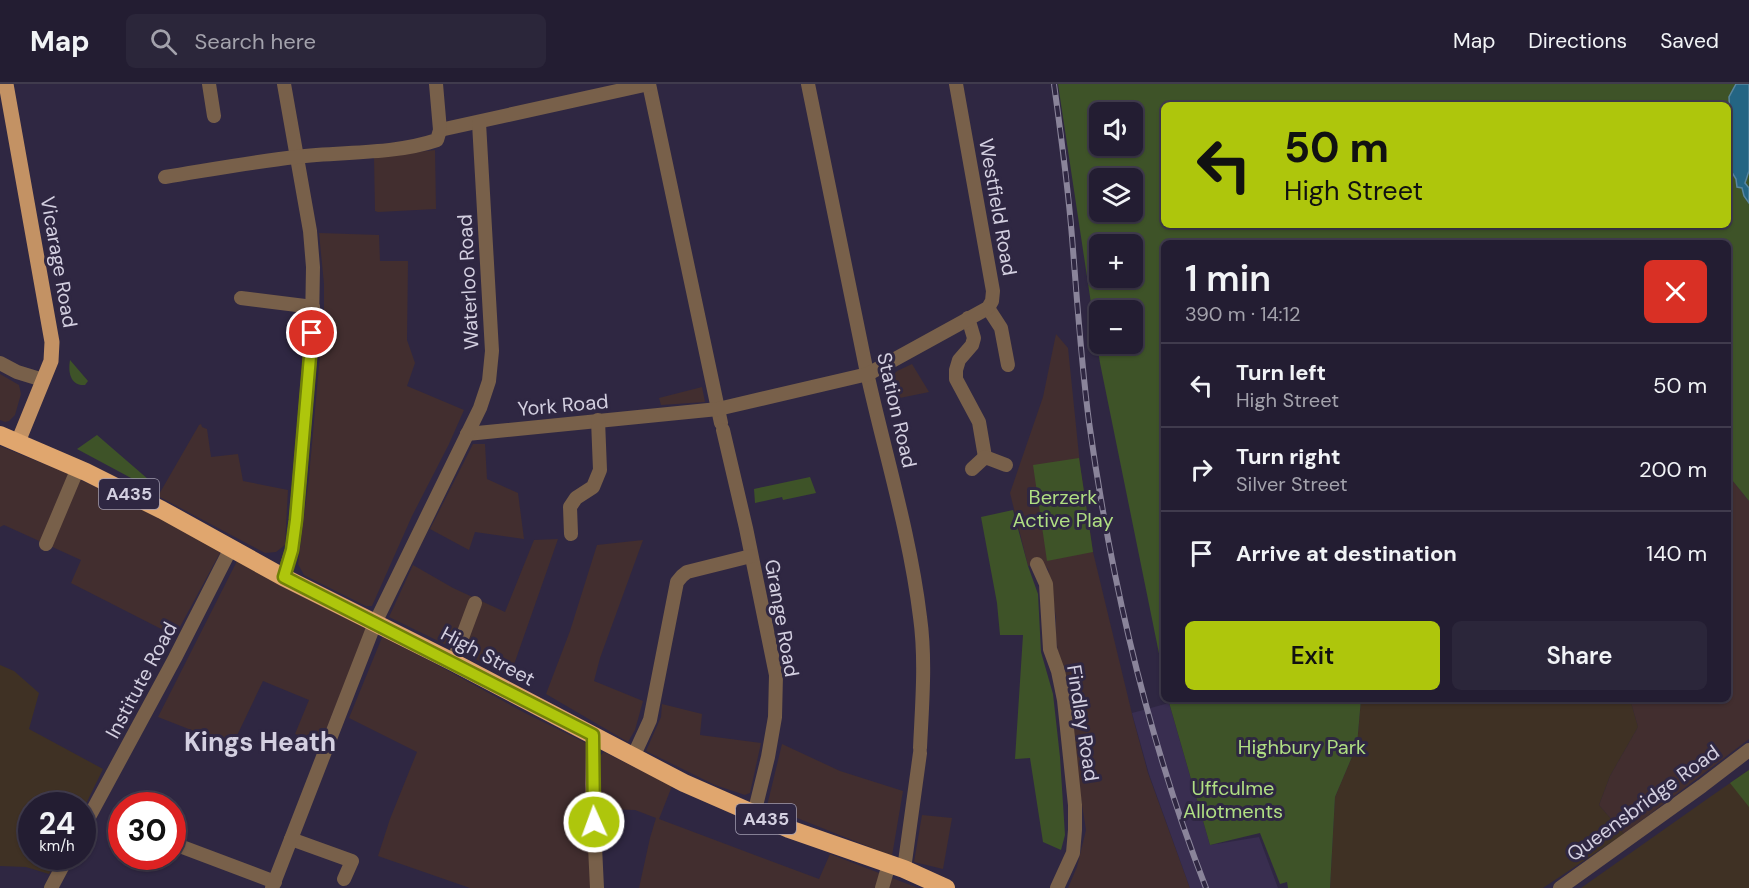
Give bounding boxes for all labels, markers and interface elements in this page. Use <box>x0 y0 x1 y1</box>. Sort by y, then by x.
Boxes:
search box <box>126 14 546 68</box>
text: Map <box>30 23 90 60</box>
icon: search <box>147 25 180 58</box>
text: Search here <box>195 27 316 56</box>
text: Map <box>1453 27 1495 55</box>
text: Directions <box>1528 27 1627 55</box>
text: Saved <box>1660 27 1719 55</box>
map controls <box>1089 102 1143 354</box>
button: sound <box>1089 102 1143 156</box>
text: 50 m <box>1284 120 1389 175</box>
icon: left <box>1185 126 1263 204</box>
street label: Westfield Road <box>973 136 1023 278</box>
button: layers <box>1089 168 1143 222</box>
text: High Street <box>1284 173 1423 208</box>
street label: Vicarage Road <box>35 194 83 330</box>
street label: Waterloo Road <box>451 214 485 350</box>
button: + <box>1089 234 1143 288</box>
text: 1 min <box>1185 255 1271 302</box>
button: close <box>1644 260 1707 323</box>
button: − <box>1089 300 1143 354</box>
text: 390 m · 14:12 <box>1185 301 1300 327</box>
pin <box>286 307 337 358</box>
icon: arrive <box>295 316 328 349</box>
street label: Station Road <box>871 350 923 470</box>
text: Turn left <box>1236 358 1326 387</box>
icon: left <box>1185 369 1218 402</box>
text: 50 m <box>1653 371 1707 400</box>
text: High Street <box>1236 387 1339 413</box>
street label: York Road <box>516 388 610 422</box>
text: Turn right <box>1236 442 1341 471</box>
icon: right <box>1185 453 1218 486</box>
text: 200 m <box>1639 455 1707 484</box>
text: Silver Street <box>1236 471 1348 497</box>
road number: A435 <box>99 479 159 509</box>
park label: Berzerk Active Play <box>1012 484 1114 533</box>
icon: arrive <box>1185 537 1218 570</box>
text: Arrive at destination <box>1236 539 1457 568</box>
text: 140 m <box>1646 539 1707 568</box>
street label: Grange Road <box>759 557 805 679</box>
street label: Institute Road <box>99 617 183 743</box>
street label: High Street <box>436 620 540 692</box>
button: Exit <box>1185 621 1440 690</box>
button: Share <box>1452 621 1707 690</box>
street label: Findlay Road <box>1061 663 1105 783</box>
district label: Kings Heath <box>184 725 336 759</box>
park label: Highbury Park <box>1238 734 1366 760</box>
street label: Queensbridge Road <box>1562 739 1724 867</box>
park label: Uffculme Allotments <box>1183 775 1283 824</box>
position arrow <box>562 790 626 854</box>
speed limit sign: 30 <box>108 792 186 870</box>
text: 24 <box>39 804 75 843</box>
road number: A435 <box>736 804 796 834</box>
text: km/h <box>39 836 75 856</box>

